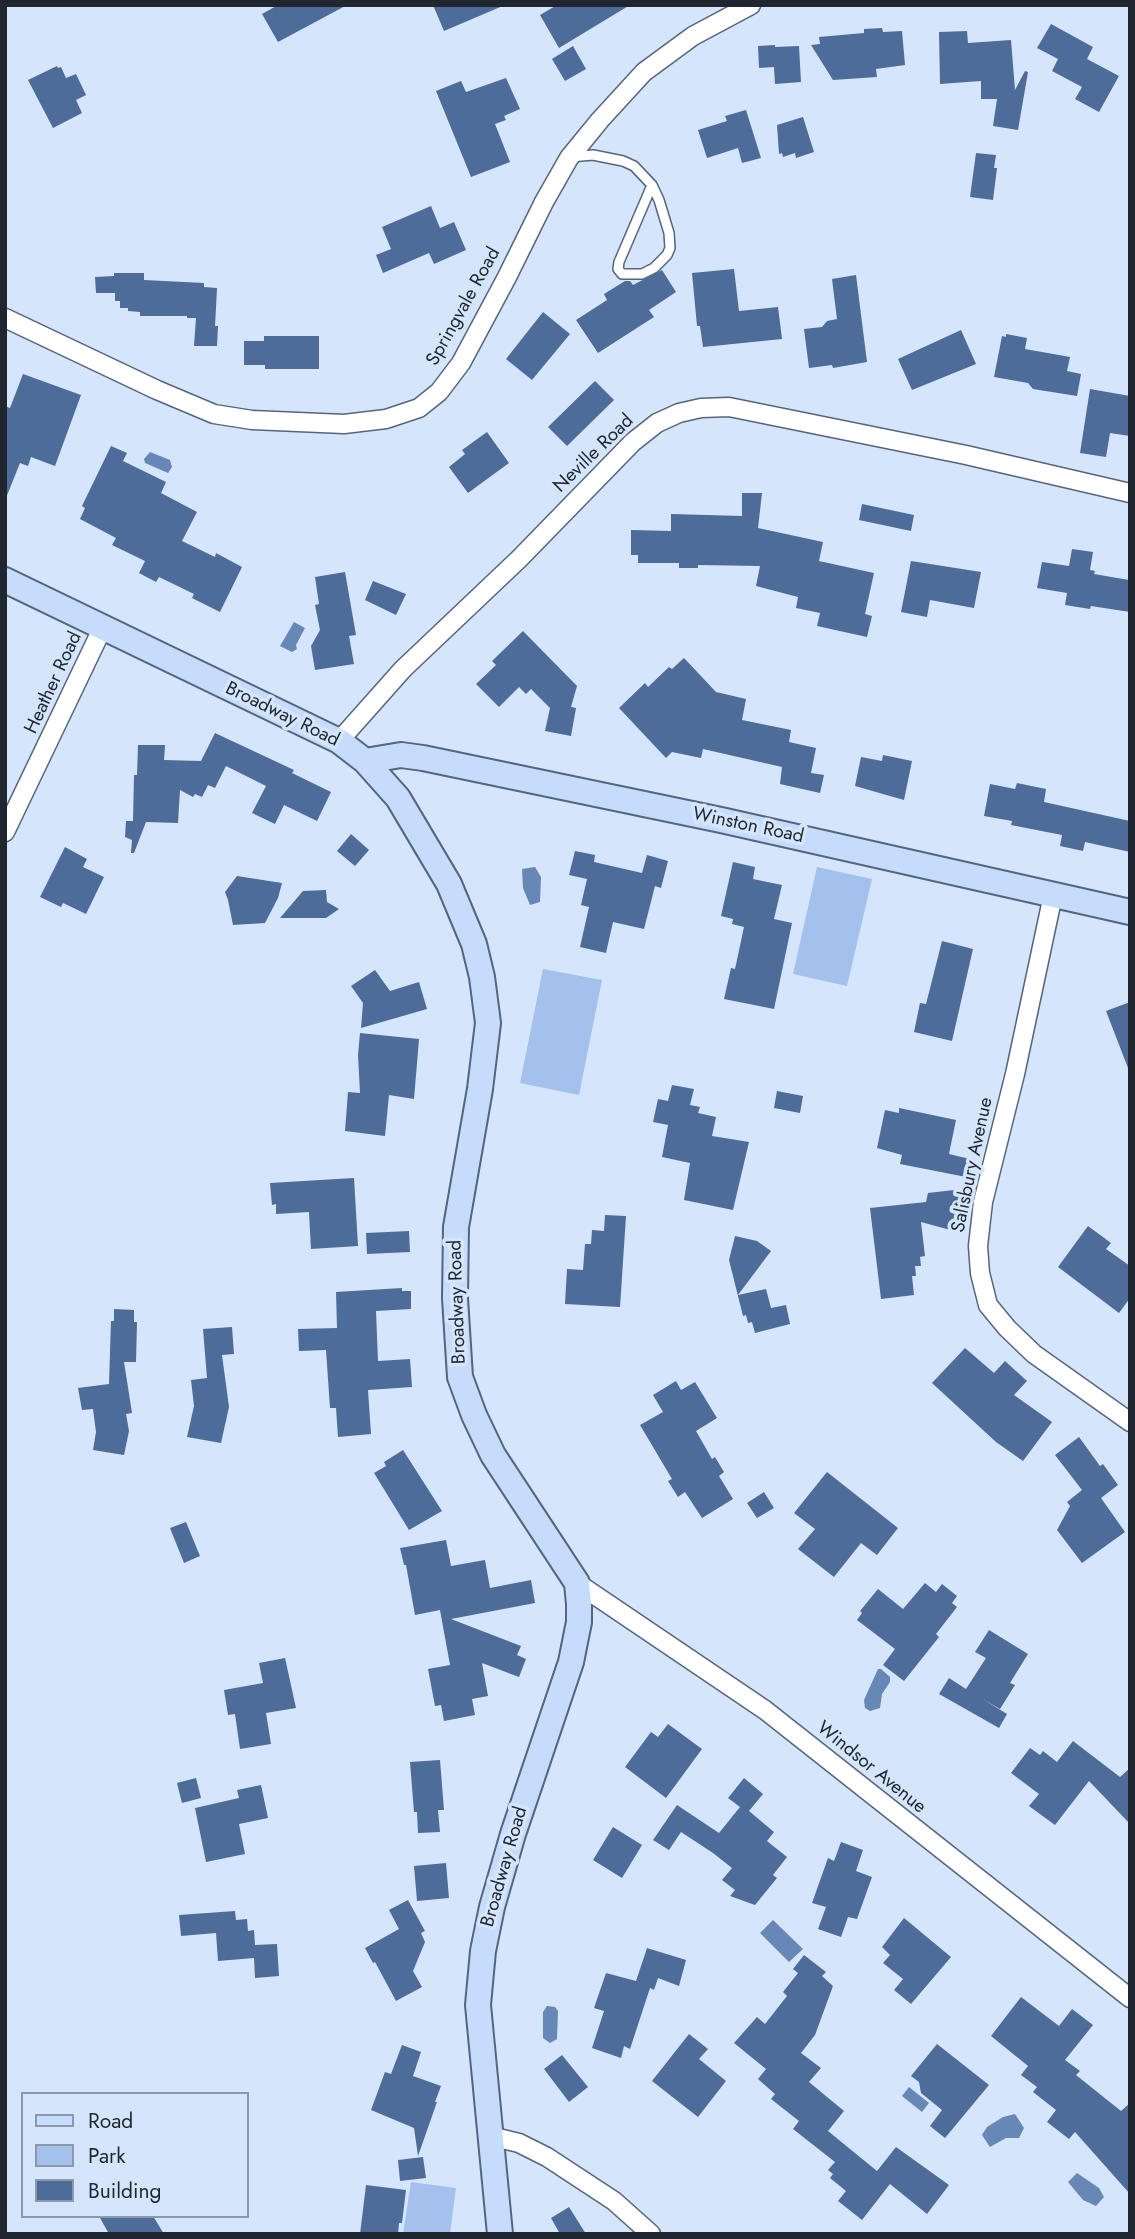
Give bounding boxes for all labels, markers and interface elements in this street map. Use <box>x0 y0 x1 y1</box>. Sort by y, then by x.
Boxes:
street label: Springvale Road <box>422 244 506 370</box>
street label: Neville Road <box>549 410 639 498</box>
street label: Heather Road <box>20 628 88 738</box>
street label: Broadway Road <box>221 678 343 752</box>
street label: Winston Road <box>690 803 806 849</box>
street label: Salisbury Avenue <box>948 1095 998 1235</box>
street label: Broadway Road <box>444 1240 472 1364</box>
street label: Windsor Avenue <box>812 1717 930 1819</box>
street label: Broadway Road <box>477 1804 533 1930</box>
legend <box>21 2092 248 2218</box>
text: Road <box>88 2106 133 2136</box>
text: Park <box>88 2141 125 2171</box>
text: Building <box>88 2176 161 2206</box>

